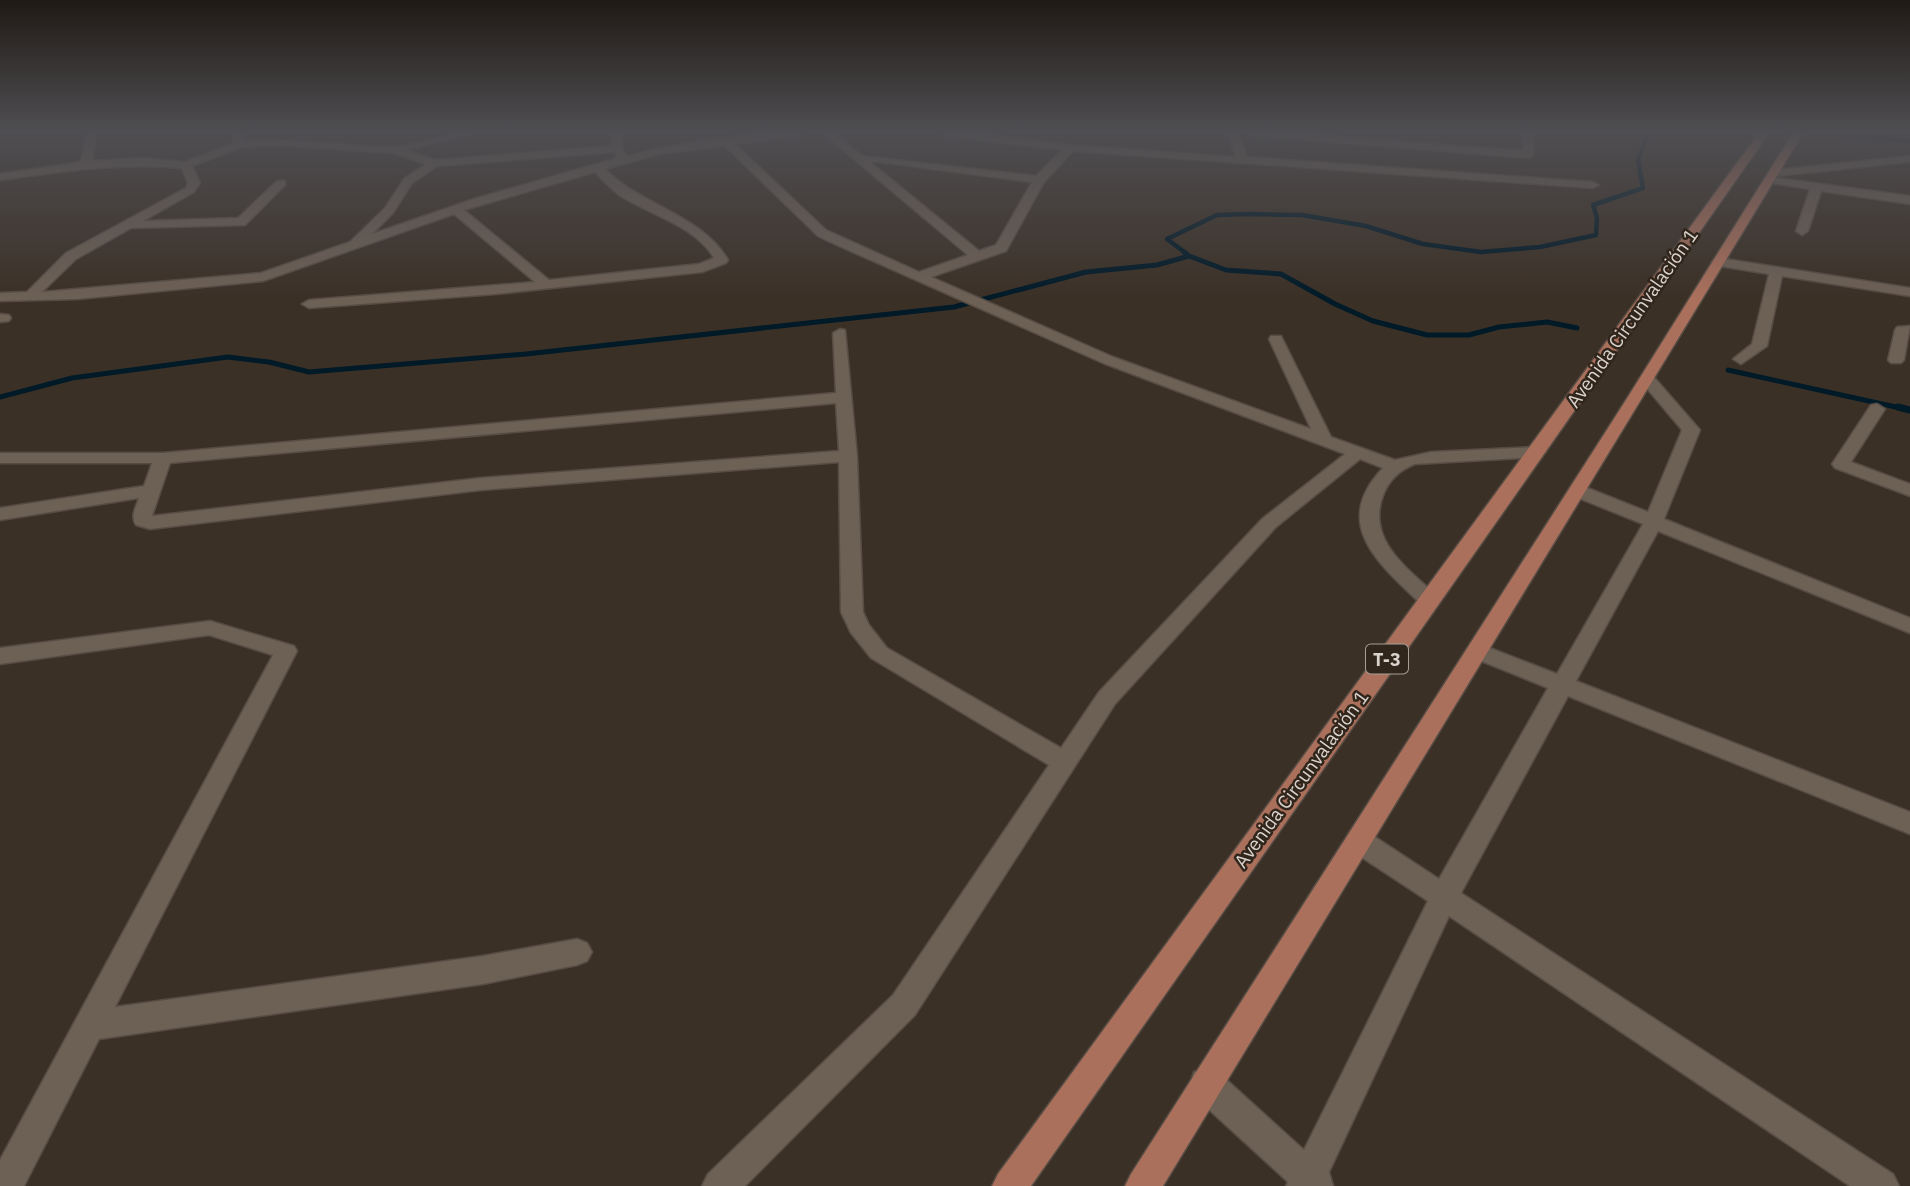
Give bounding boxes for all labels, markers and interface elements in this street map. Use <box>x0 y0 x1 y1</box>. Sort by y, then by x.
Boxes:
street label: Avenida Circunvalación 1 <box>1561 224 1703 412</box>
road number: T-3 <box>1366 644 1408 674</box>
street label: Avenida Circunvalación 1 <box>1229 686 1373 872</box>

